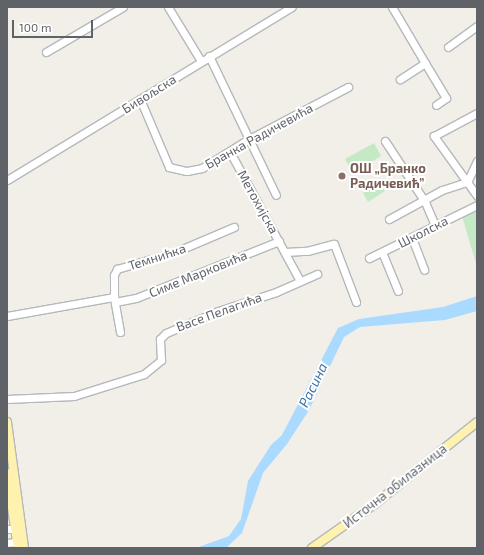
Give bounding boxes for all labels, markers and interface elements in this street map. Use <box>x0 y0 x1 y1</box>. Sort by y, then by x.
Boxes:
scale bar <box>14 12 95 38</box>
text: 100 m <box>19 20 51 34</box>
street label: Бивољска <box>119 71 179 117</box>
street label: Бранка Радичевића <box>202 100 316 172</box>
place label: ОШ „Бранко Радичевић” <box>350 161 426 192</box>
street label: Метохијска <box>234 168 282 236</box>
marker: ОШ „Бранко Радичевић” <box>337 171 347 181</box>
street label: Школска <box>395 213 451 251</box>
street label: Темнићка <box>126 240 188 274</box>
street label: Симе Марковића <box>147 247 249 301</box>
street label: Васе Пелагића <box>174 289 264 335</box>
water label: Расина <box>295 360 331 410</box>
street label: Источна обилазница <box>340 441 450 531</box>

